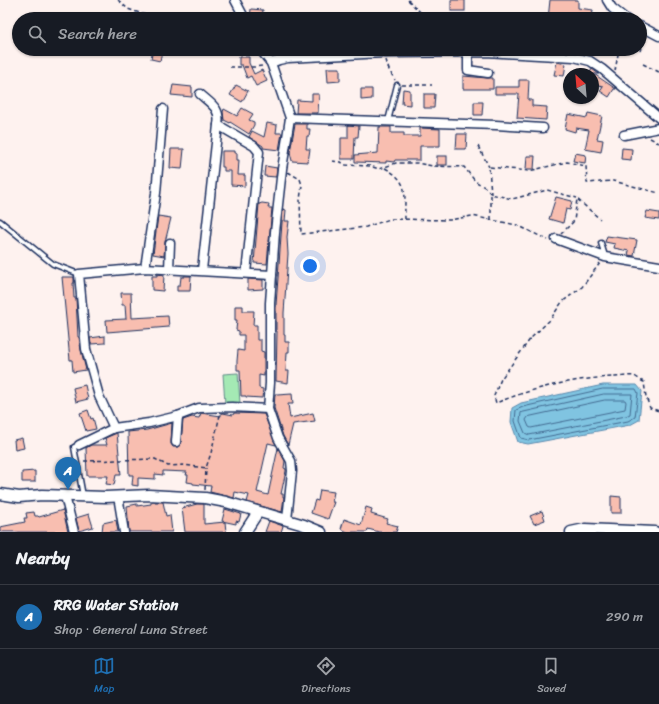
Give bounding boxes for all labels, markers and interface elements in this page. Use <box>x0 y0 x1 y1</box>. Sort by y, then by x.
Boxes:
search box <box>12 12 647 56</box>
text: Search here <box>58 21 137 47</box>
icon: search <box>26 23 48 45</box>
north arrow <box>563 68 599 104</box>
your location <box>300 256 320 276</box>
pin: A <box>55 457 81 490</box>
text: Nearby <box>16 543 70 573</box>
text: RRG Water Station <box>54 592 178 618</box>
text: A <box>25 605 33 628</box>
text: 290 m <box>606 605 643 628</box>
text: Shop · General Luna Street <box>54 618 208 641</box>
tab: Map <box>93 655 115 698</box>
tab: Directions <box>301 655 351 698</box>
tab: Saved <box>537 655 566 698</box>

